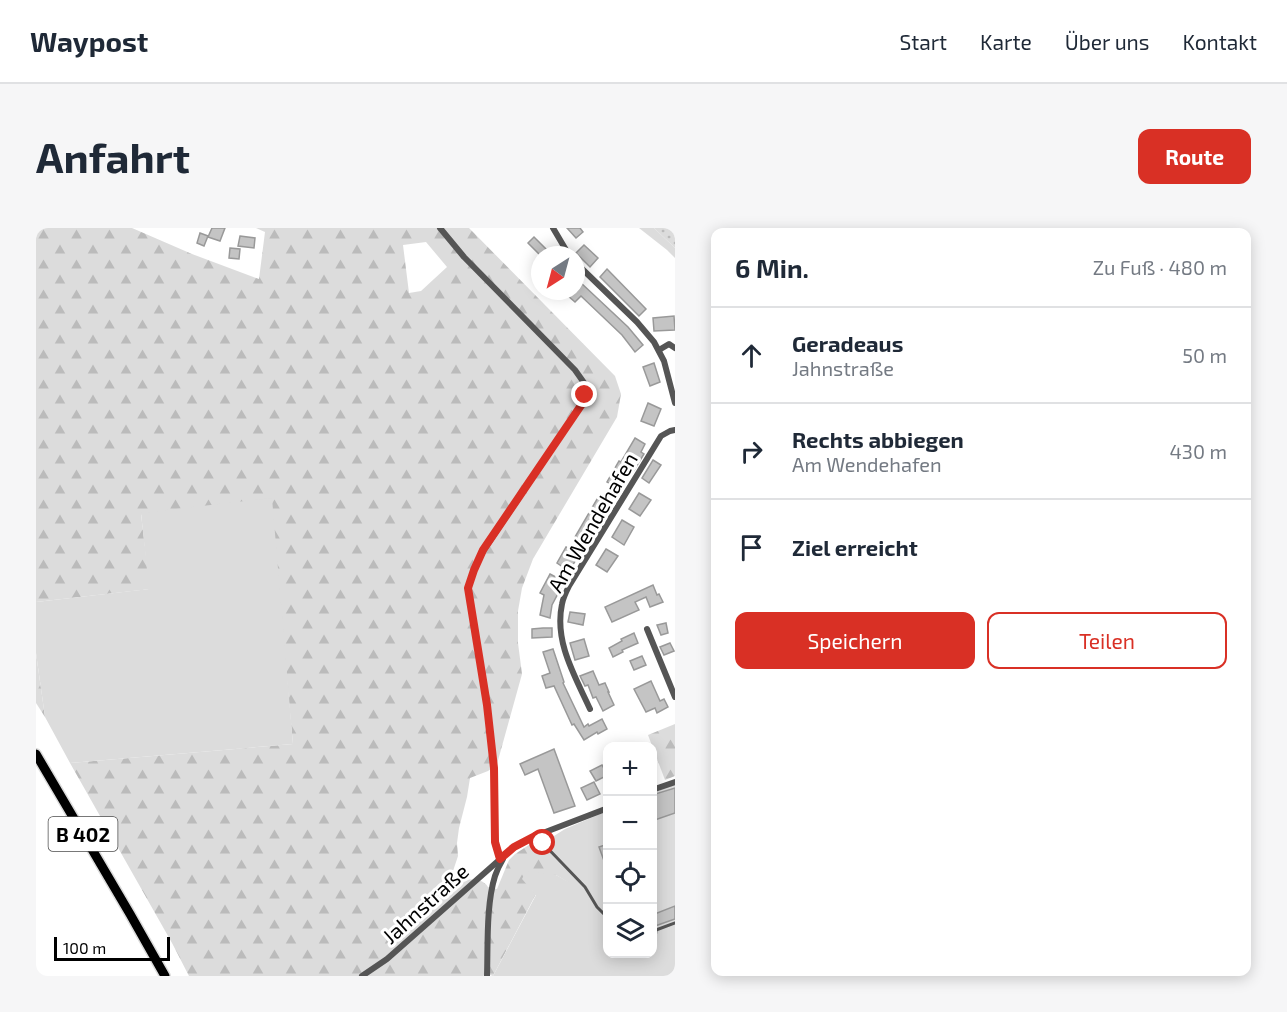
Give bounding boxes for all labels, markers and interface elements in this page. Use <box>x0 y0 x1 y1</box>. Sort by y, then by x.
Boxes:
text: Waypost <box>30 24 148 58</box>
text: Start <box>900 29 947 54</box>
text: Karte <box>980 29 1032 54</box>
text: Über uns <box>1065 29 1150 54</box>
text: Kontakt <box>1183 29 1257 54</box>
button: Route <box>1138 129 1251 184</box>
text: Anfahrt <box>36 131 190 181</box>
north arrow <box>531 246 585 300</box>
text: 6 Min. <box>735 252 809 283</box>
text: Zu Fuß · 480 m <box>1093 255 1227 279</box>
text: Geradeaus <box>792 330 903 356</box>
icon: ahead <box>735 339 768 372</box>
text: 50 m <box>1182 343 1227 367</box>
text: Jahnstraße <box>792 356 894 380</box>
route end <box>571 381 597 407</box>
text: Rechts abbiegen <box>792 426 964 452</box>
icon: right <box>735 435 768 468</box>
text: 430 m <box>1170 439 1227 463</box>
street label: Am Wendehafen <box>542 448 642 596</box>
text: Am Wendehafen <box>792 452 942 476</box>
icon: arrive <box>735 531 768 564</box>
text: Ziel erreicht <box>792 534 918 560</box>
button: Speichern <box>735 612 975 669</box>
button: Teilen <box>987 612 1227 669</box>
map controls <box>603 742 657 958</box>
button: + <box>603 742 657 796</box>
button: − <box>603 796 657 850</box>
road number: B 402 <box>48 817 118 851</box>
route start <box>529 829 555 855</box>
button: locate <box>603 850 657 904</box>
street label: Jahnstraße <box>377 858 473 948</box>
button: layers <box>603 904 657 958</box>
scale bar <box>54 934 170 962</box>
text: 100 m <box>63 938 106 957</box>

